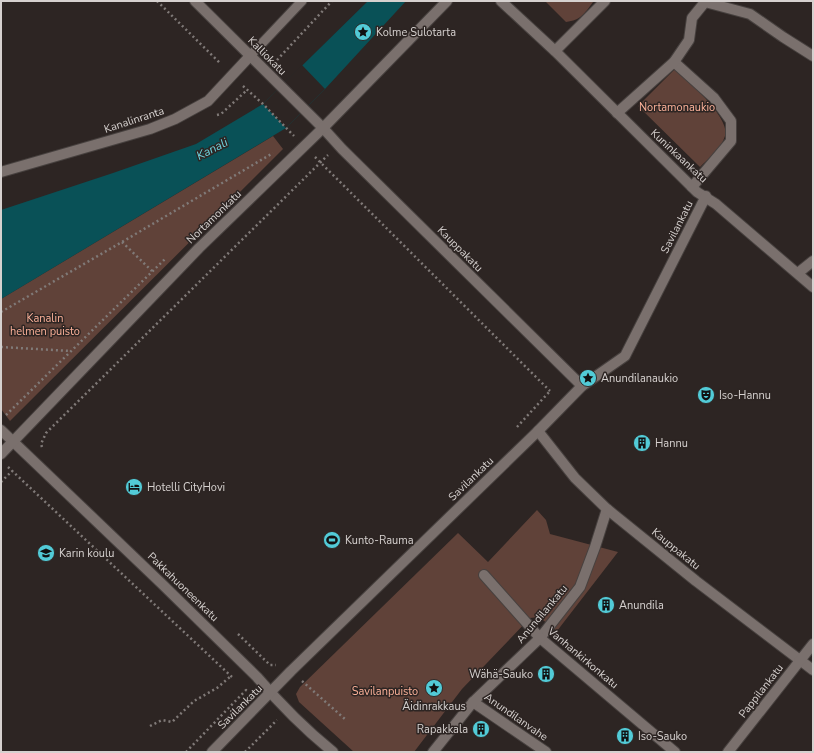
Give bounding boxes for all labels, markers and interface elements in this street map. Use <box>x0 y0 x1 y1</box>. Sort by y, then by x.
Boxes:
place icon: Kolme Sulotarta <box>353 22 373 42</box>
place label: Kolme Sulotarta <box>376 25 456 40</box>
street label: Kalliokatu <box>244 33 290 79</box>
park label: Nortamonaukio <box>639 100 715 115</box>
street label: Kanalinranta <box>102 103 166 137</box>
street label: Kuninkaankatu <box>647 126 711 186</box>
water label: Kanali <box>193 134 231 164</box>
street label: Nortamonkatu <box>183 187 245 247</box>
street label: Savilankatu <box>657 198 697 256</box>
street label: Kauppakatu <box>434 223 486 275</box>
park label: Kanalin helmen puisto <box>10 311 80 339</box>
place icon: Anundilanaukio <box>578 368 598 388</box>
place label: Anundilanaukio <box>601 371 678 386</box>
theatre icon: Iso-Hannu <box>696 385 716 405</box>
place label: Iso-Hannu <box>719 388 771 403</box>
building icon: Hannu <box>632 433 652 453</box>
place label: Hannu <box>655 436 688 451</box>
street label: Savilankatu <box>445 454 497 504</box>
hotel icon: Hotelli CityHovi <box>124 477 144 497</box>
place label: Hotelli CityHovi <box>147 480 225 495</box>
street label: Kauppakatu <box>648 525 704 573</box>
sports icon: Kunto-Rauma <box>322 530 342 550</box>
place label: Kunto-Rauma <box>345 533 414 548</box>
school or university icon: Karin koulu <box>36 543 56 563</box>
place label: Karin koulu <box>59 546 114 561</box>
street label: Pakkahuoneenkatu <box>144 549 222 625</box>
street label: Anundilankatu <box>513 581 571 647</box>
building icon: Anundila <box>596 595 616 615</box>
place label: Anundila <box>619 598 664 613</box>
street label: Vanhankirkonkatu <box>544 623 622 692</box>
street label: Pappilankatu <box>735 661 787 721</box>
building icon: Wähä-Sauko <box>536 664 556 684</box>
place label: Wähä-Sauko <box>469 667 533 682</box>
place icon: Äidinrakkaus <box>424 678 444 698</box>
street label: Savilankatu <box>214 681 266 733</box>
park label: Savilanpuisto <box>352 684 418 699</box>
street label: Anundilanvahe <box>481 690 551 745</box>
place label: Äidinrakkaus <box>402 699 466 714</box>
building icon: Rapakkala <box>471 719 491 739</box>
place label: Rapakkala <box>417 722 468 737</box>
building icon: Iso-Sauko <box>615 726 635 746</box>
place label: Iso-Sauko <box>638 729 687 744</box>

